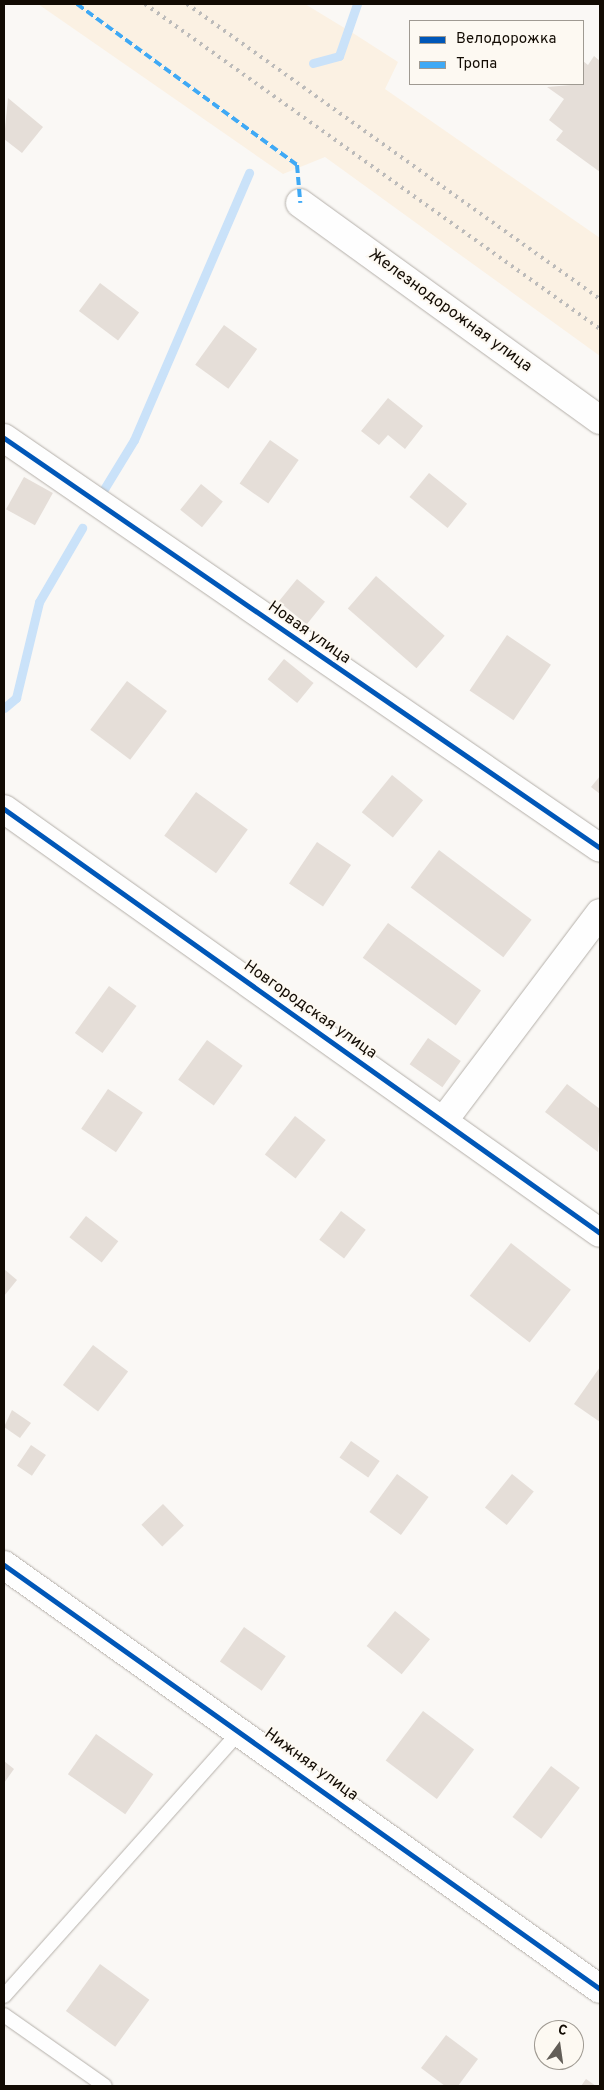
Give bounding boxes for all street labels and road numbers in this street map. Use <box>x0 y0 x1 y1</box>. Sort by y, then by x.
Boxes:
street label: Железнодорожная улица <box>365 245 535 377</box>
street label: Новая улица <box>264 597 354 669</box>
street label: Новгородская улица <box>240 957 380 1063</box>
street label: Нижняя улица <box>260 1724 362 1806</box>

